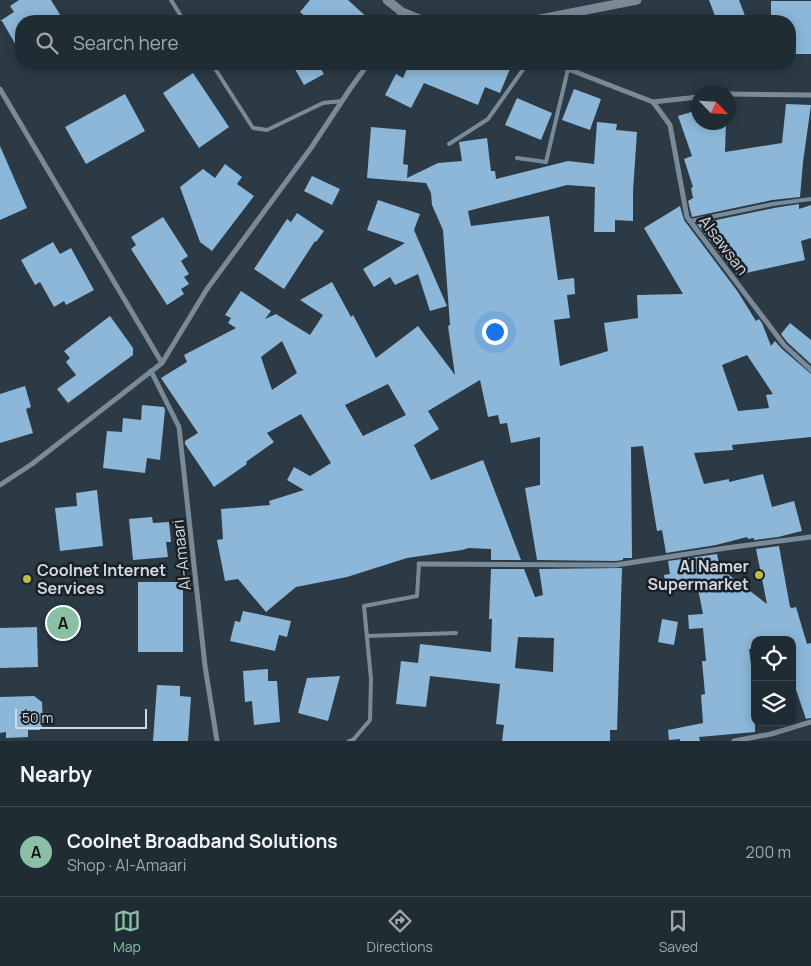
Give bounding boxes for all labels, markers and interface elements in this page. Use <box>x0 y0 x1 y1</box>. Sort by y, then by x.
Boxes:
search box <box>15 15 796 70</box>
icon: search <box>33 29 61 57</box>
text: Search here <box>73 30 179 56</box>
north arrow <box>691 85 736 130</box>
street label: Alsawsan <box>694 211 754 279</box>
your location <box>482 319 508 345</box>
street label: Al-Amaari <box>166 518 196 592</box>
place label: Al Namer Supermarket <box>648 555 749 595</box>
place label: Coolnet Internet Services <box>37 559 166 599</box>
marker: Al Namer Supermarket <box>753 569 765 581</box>
marker: Coolnet Internet Services <box>21 573 33 585</box>
pin: A <box>47 604 79 642</box>
map controls <box>751 636 796 726</box>
button: locate <box>751 636 796 681</box>
button: layers <box>751 681 796 726</box>
scale bar <box>15 706 148 729</box>
text: 50 m <box>22 708 53 727</box>
text: Nearby <box>20 760 92 788</box>
text: Coolnet Broadband Solutions <box>67 828 338 854</box>
text: A <box>31 841 41 863</box>
text: 200 m <box>746 841 791 863</box>
text: Shop · Al-Amaari <box>67 854 187 876</box>
tab: Map <box>113 907 141 956</box>
tab: Directions <box>367 907 433 956</box>
tab: Saved <box>659 907 698 956</box>

